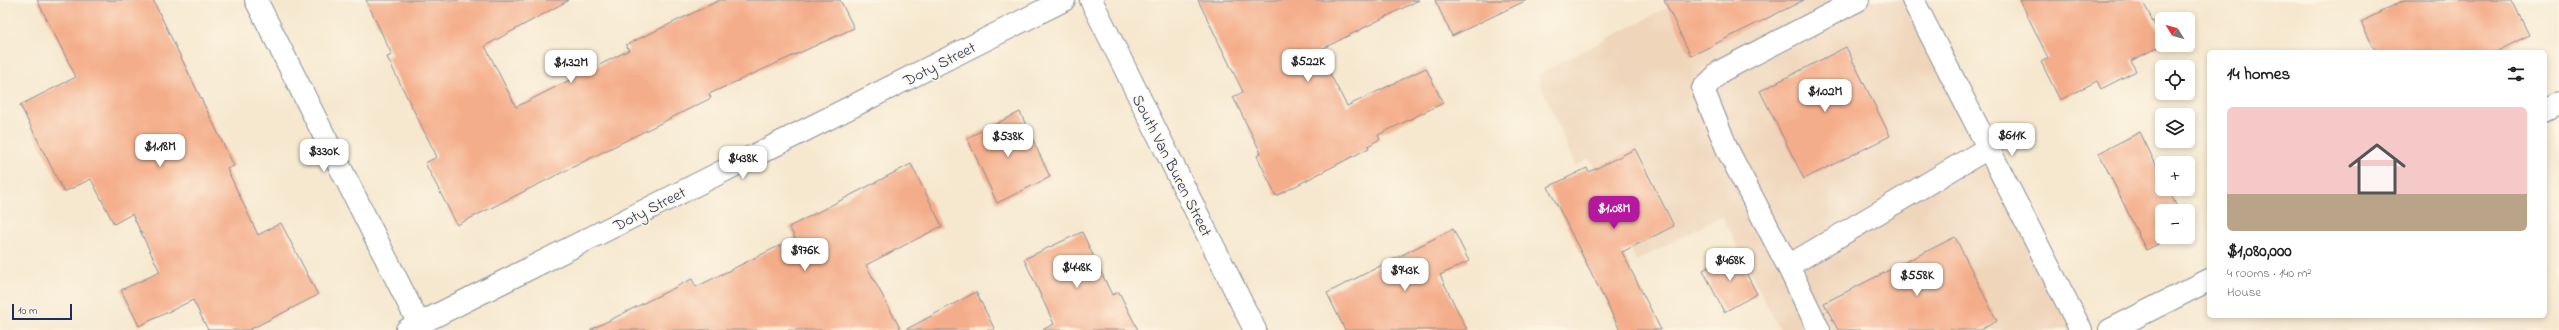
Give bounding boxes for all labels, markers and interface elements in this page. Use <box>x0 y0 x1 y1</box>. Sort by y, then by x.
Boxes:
north arrow <box>2155 12 2195 52</box>
map controls <box>2155 12 2195 244</box>
street label: Doty Street <box>899 36 981 94</box>
pin: $522K <box>1280 49 1336 83</box>
pin: $1.32M <box>538 50 604 84</box>
text: $522K <box>1291 52 1325 71</box>
text: $1.32M <box>554 53 588 72</box>
button: locate <box>2155 60 2195 100</box>
text: 14 homes <box>2227 62 2290 87</box>
icon: filters <box>2505 63 2527 85</box>
pin: $1.02M <box>1792 79 1858 113</box>
text: $1.02M <box>1808 82 1842 101</box>
street label: South Van Buren Street <box>1125 91 1218 242</box>
button: layers <box>2155 108 2195 148</box>
pin: $611K <box>1984 123 2040 157</box>
pin: $538K <box>980 124 1036 158</box>
text: $611K <box>1998 126 2026 145</box>
text: $538K <box>992 127 1024 146</box>
icon: home <box>2341 133 2413 205</box>
pin: $1.18M <box>127 134 193 168</box>
text: $1.18M <box>144 137 176 156</box>
pin: $330K <box>296 139 352 173</box>
text: $330K <box>309 142 339 161</box>
pin: $438K <box>715 146 771 180</box>
text: $438K <box>728 149 758 168</box>
button: + <box>2155 156 2195 196</box>
street label: Doty Street <box>609 181 691 239</box>
pin: $1.08M <box>1581 196 1647 230</box>
text: $1.08M <box>1597 199 1631 218</box>
button: − <box>2155 204 2195 244</box>
pin: $976K <box>777 238 833 272</box>
text: $1,080,000 <box>2227 239 2292 264</box>
text: $976K <box>790 241 820 260</box>
pin: $468K <box>1702 248 1758 282</box>
text: $468K <box>1715 251 1745 270</box>
pin: $448K <box>1049 255 1105 289</box>
text: $448K <box>1062 258 1092 277</box>
pin: $943K <box>1377 258 1433 292</box>
text: $943K <box>1391 261 1419 280</box>
pin: $558K <box>1889 263 1945 297</box>
text: 4 rooms · 140 m² <box>2227 264 2311 283</box>
text: $558K <box>1900 266 1934 285</box>
text: House <box>2227 283 2261 302</box>
scale bar <box>12 302 72 321</box>
text: 10 m <box>18 303 38 319</box>

